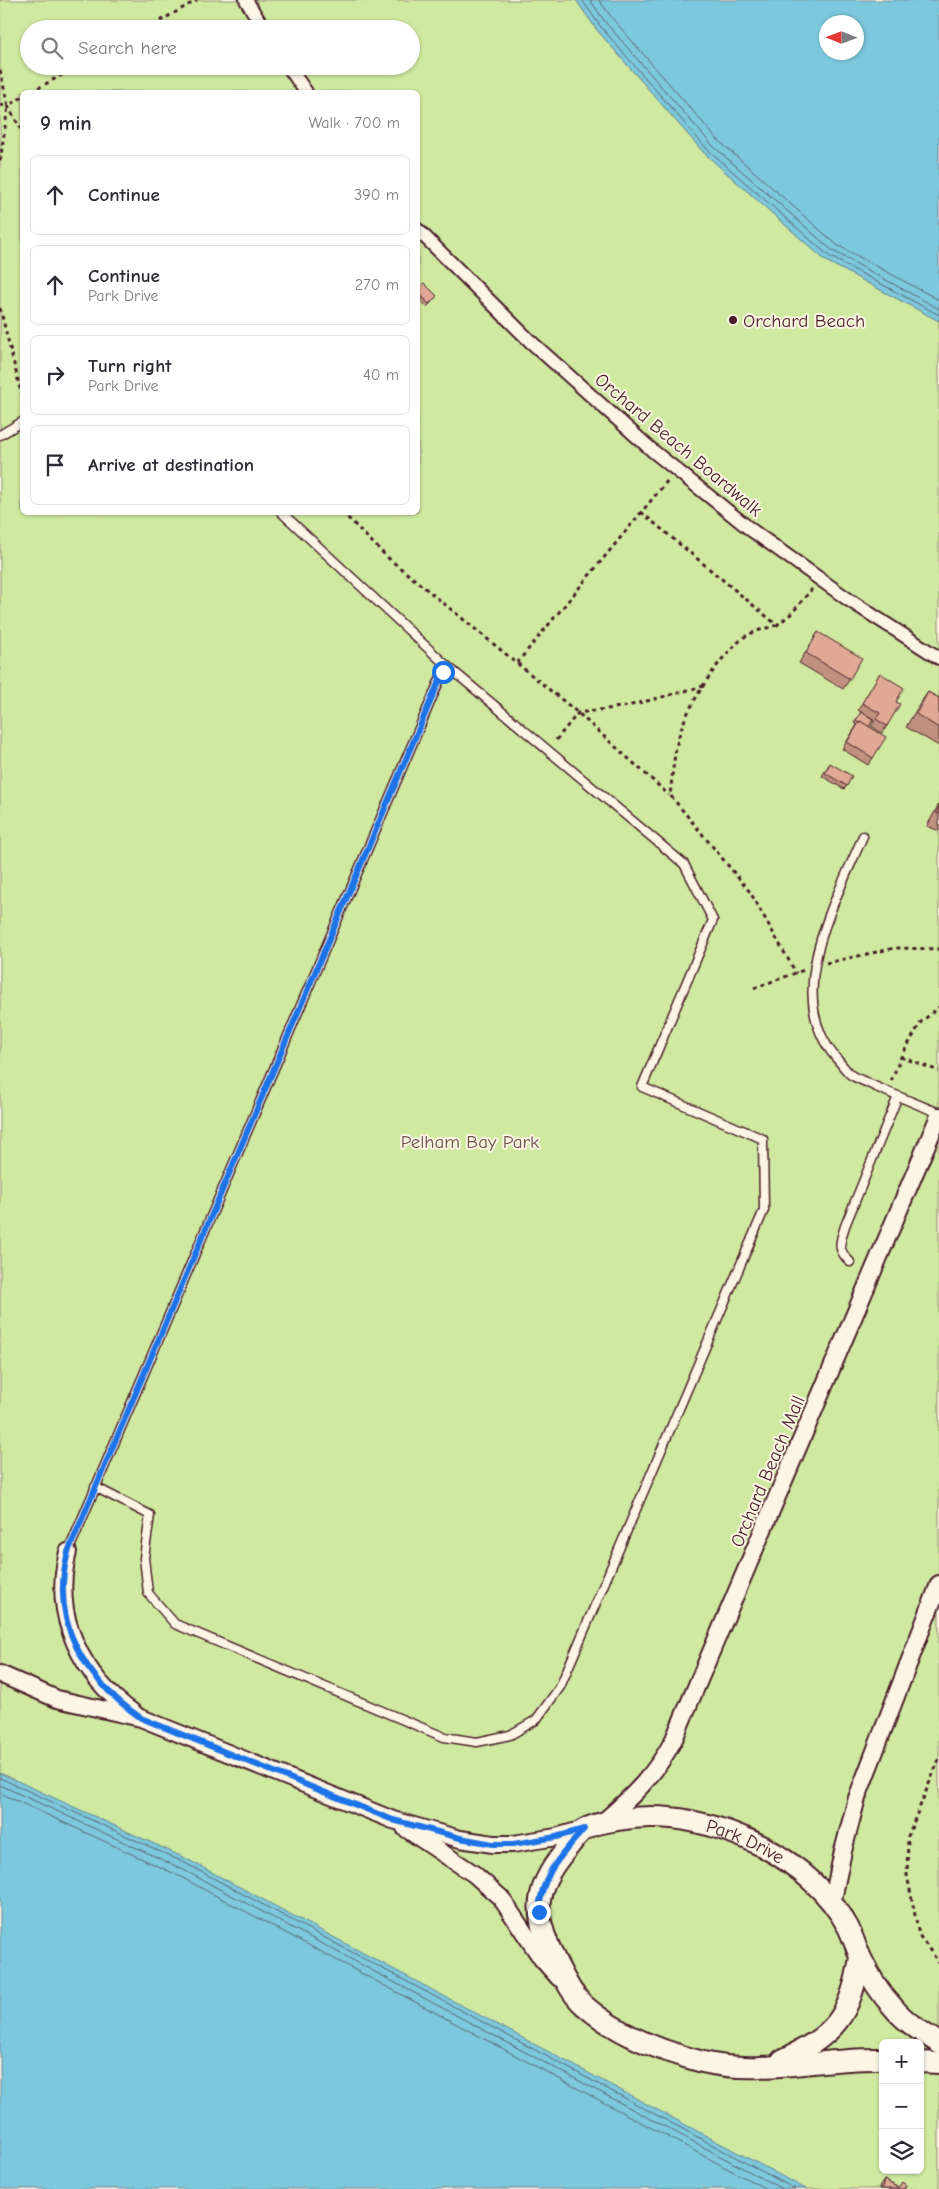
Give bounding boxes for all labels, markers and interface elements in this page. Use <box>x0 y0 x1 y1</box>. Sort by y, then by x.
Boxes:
north arrow <box>819 15 864 60</box>
search box <box>20 20 420 75</box>
icon: search <box>38 34 66 62</box>
text: Search here <box>78 37 177 59</box>
text: 9 min <box>40 111 92 135</box>
text: Walk · 700 m <box>309 114 400 132</box>
icon: ahead <box>41 181 69 209</box>
text: Continue <box>88 184 160 206</box>
text: 390 m <box>354 186 399 204</box>
text: Continue <box>88 265 160 287</box>
icon: ahead <box>41 271 69 299</box>
text: 270 m <box>355 276 399 294</box>
text: Park Drive <box>88 287 158 305</box>
place label: Orchard Beach <box>743 310 865 332</box>
marker: Orchard Beach <box>727 314 739 326</box>
text: Turn right <box>88 355 172 377</box>
icon: right <box>41 361 69 389</box>
text: 40 m <box>363 366 399 384</box>
street label: Orchard Beach Boardwalk <box>590 368 767 522</box>
text: Park Drive <box>88 377 158 395</box>
icon: arrive <box>41 451 69 479</box>
text: Arrive at destination <box>88 454 254 476</box>
route start <box>432 661 455 684</box>
park label: Pelham Bay Park <box>401 1131 540 1153</box>
street label: Orchard Beach Mall <box>726 1392 810 1551</box>
street label: Park Drive <box>704 1815 788 1869</box>
route end <box>528 1901 551 1924</box>
map controls <box>879 2039 924 2174</box>
button: + <box>879 2039 924 2084</box>
button: − <box>879 2084 924 2129</box>
button: layers <box>879 2129 924 2174</box>

